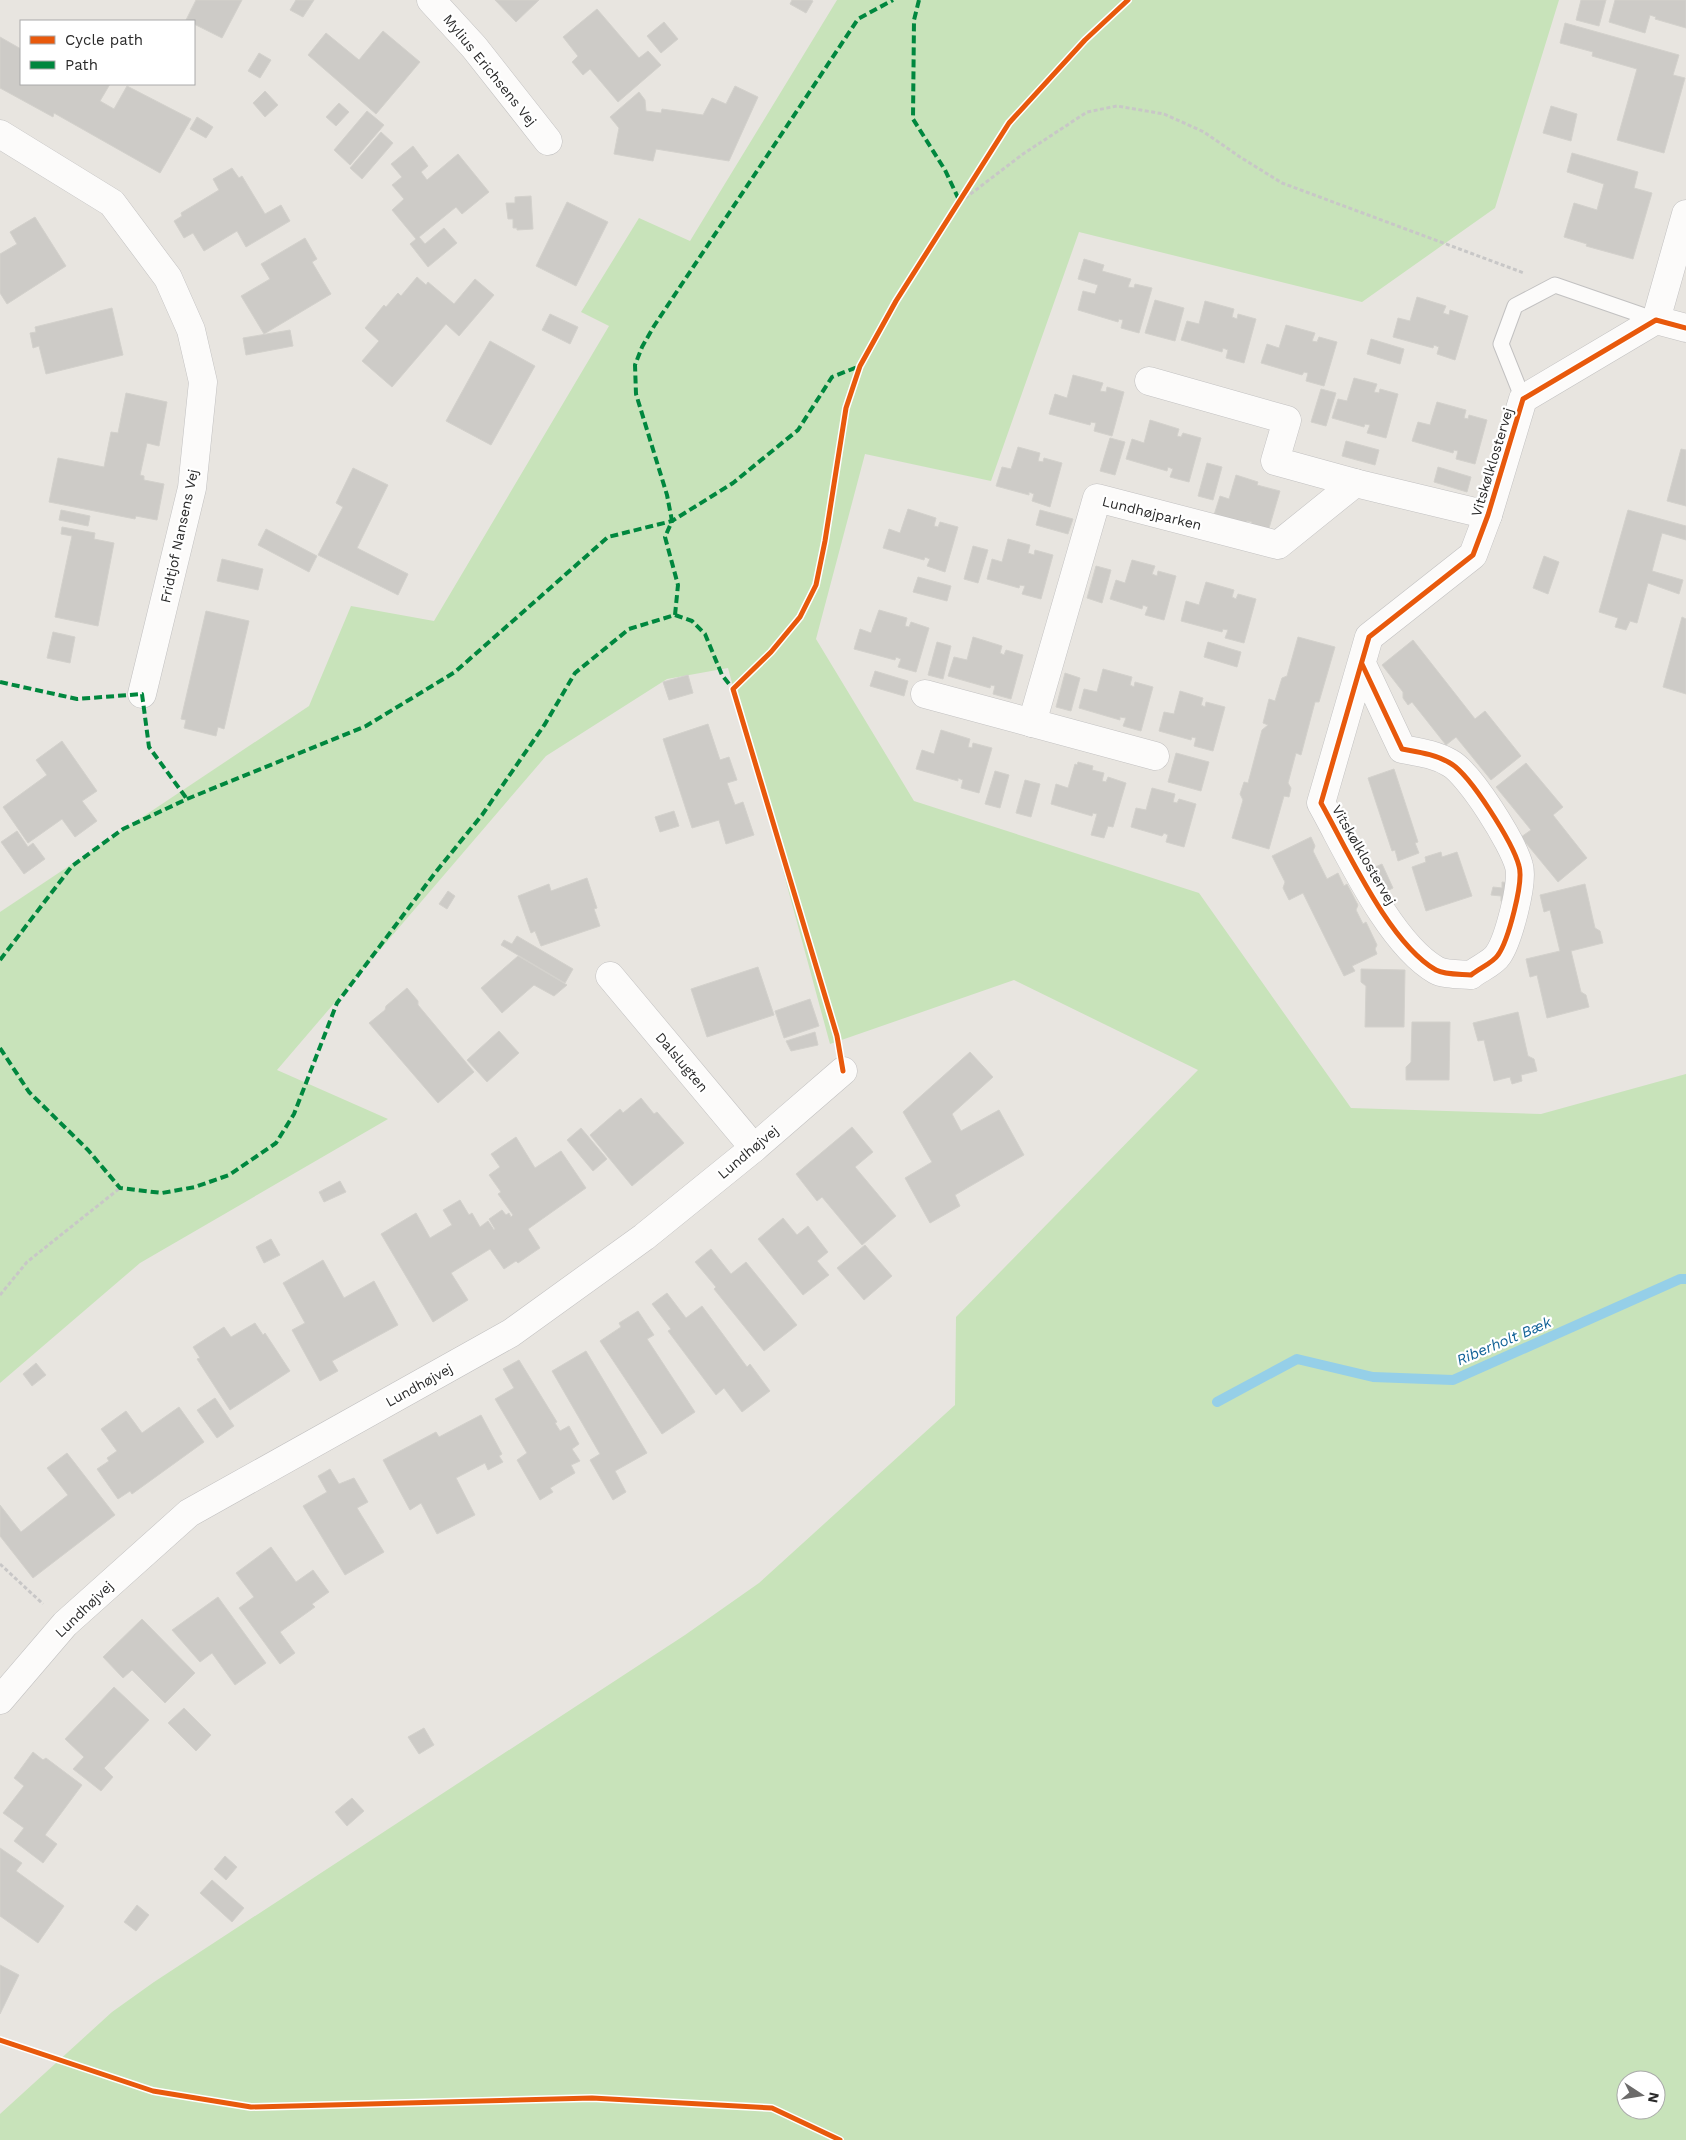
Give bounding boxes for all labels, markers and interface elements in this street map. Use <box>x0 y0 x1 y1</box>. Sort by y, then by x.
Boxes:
street label: Mylius Erichsens Vej <box>440 11 540 129</box>
legend <box>20 20 195 85</box>
text: Cycle path <box>65 31 143 49</box>
text: Path <box>65 56 98 74</box>
street label: Vitskølklostervej <box>1468 406 1516 518</box>
street label: Fridtjof Nansens Vej <box>157 468 201 604</box>
street label: Lundhøjparken <box>1101 493 1203 533</box>
street label: Vitskølklostervej <box>1329 802 1399 908</box>
street label: Dalslugten <box>653 1029 711 1095</box>
street label: Lundhøjvej <box>714 1122 782 1182</box>
water label: Riberholt Bæk <box>1454 1313 1555 1369</box>
street label: Lundhøjvej <box>383 1360 455 1410</box>
street label: Lundhøjvej <box>52 1577 116 1641</box>
north arrow <box>1616 2070 1666 2120</box>
text: N <box>1645 2091 1663 2104</box>

